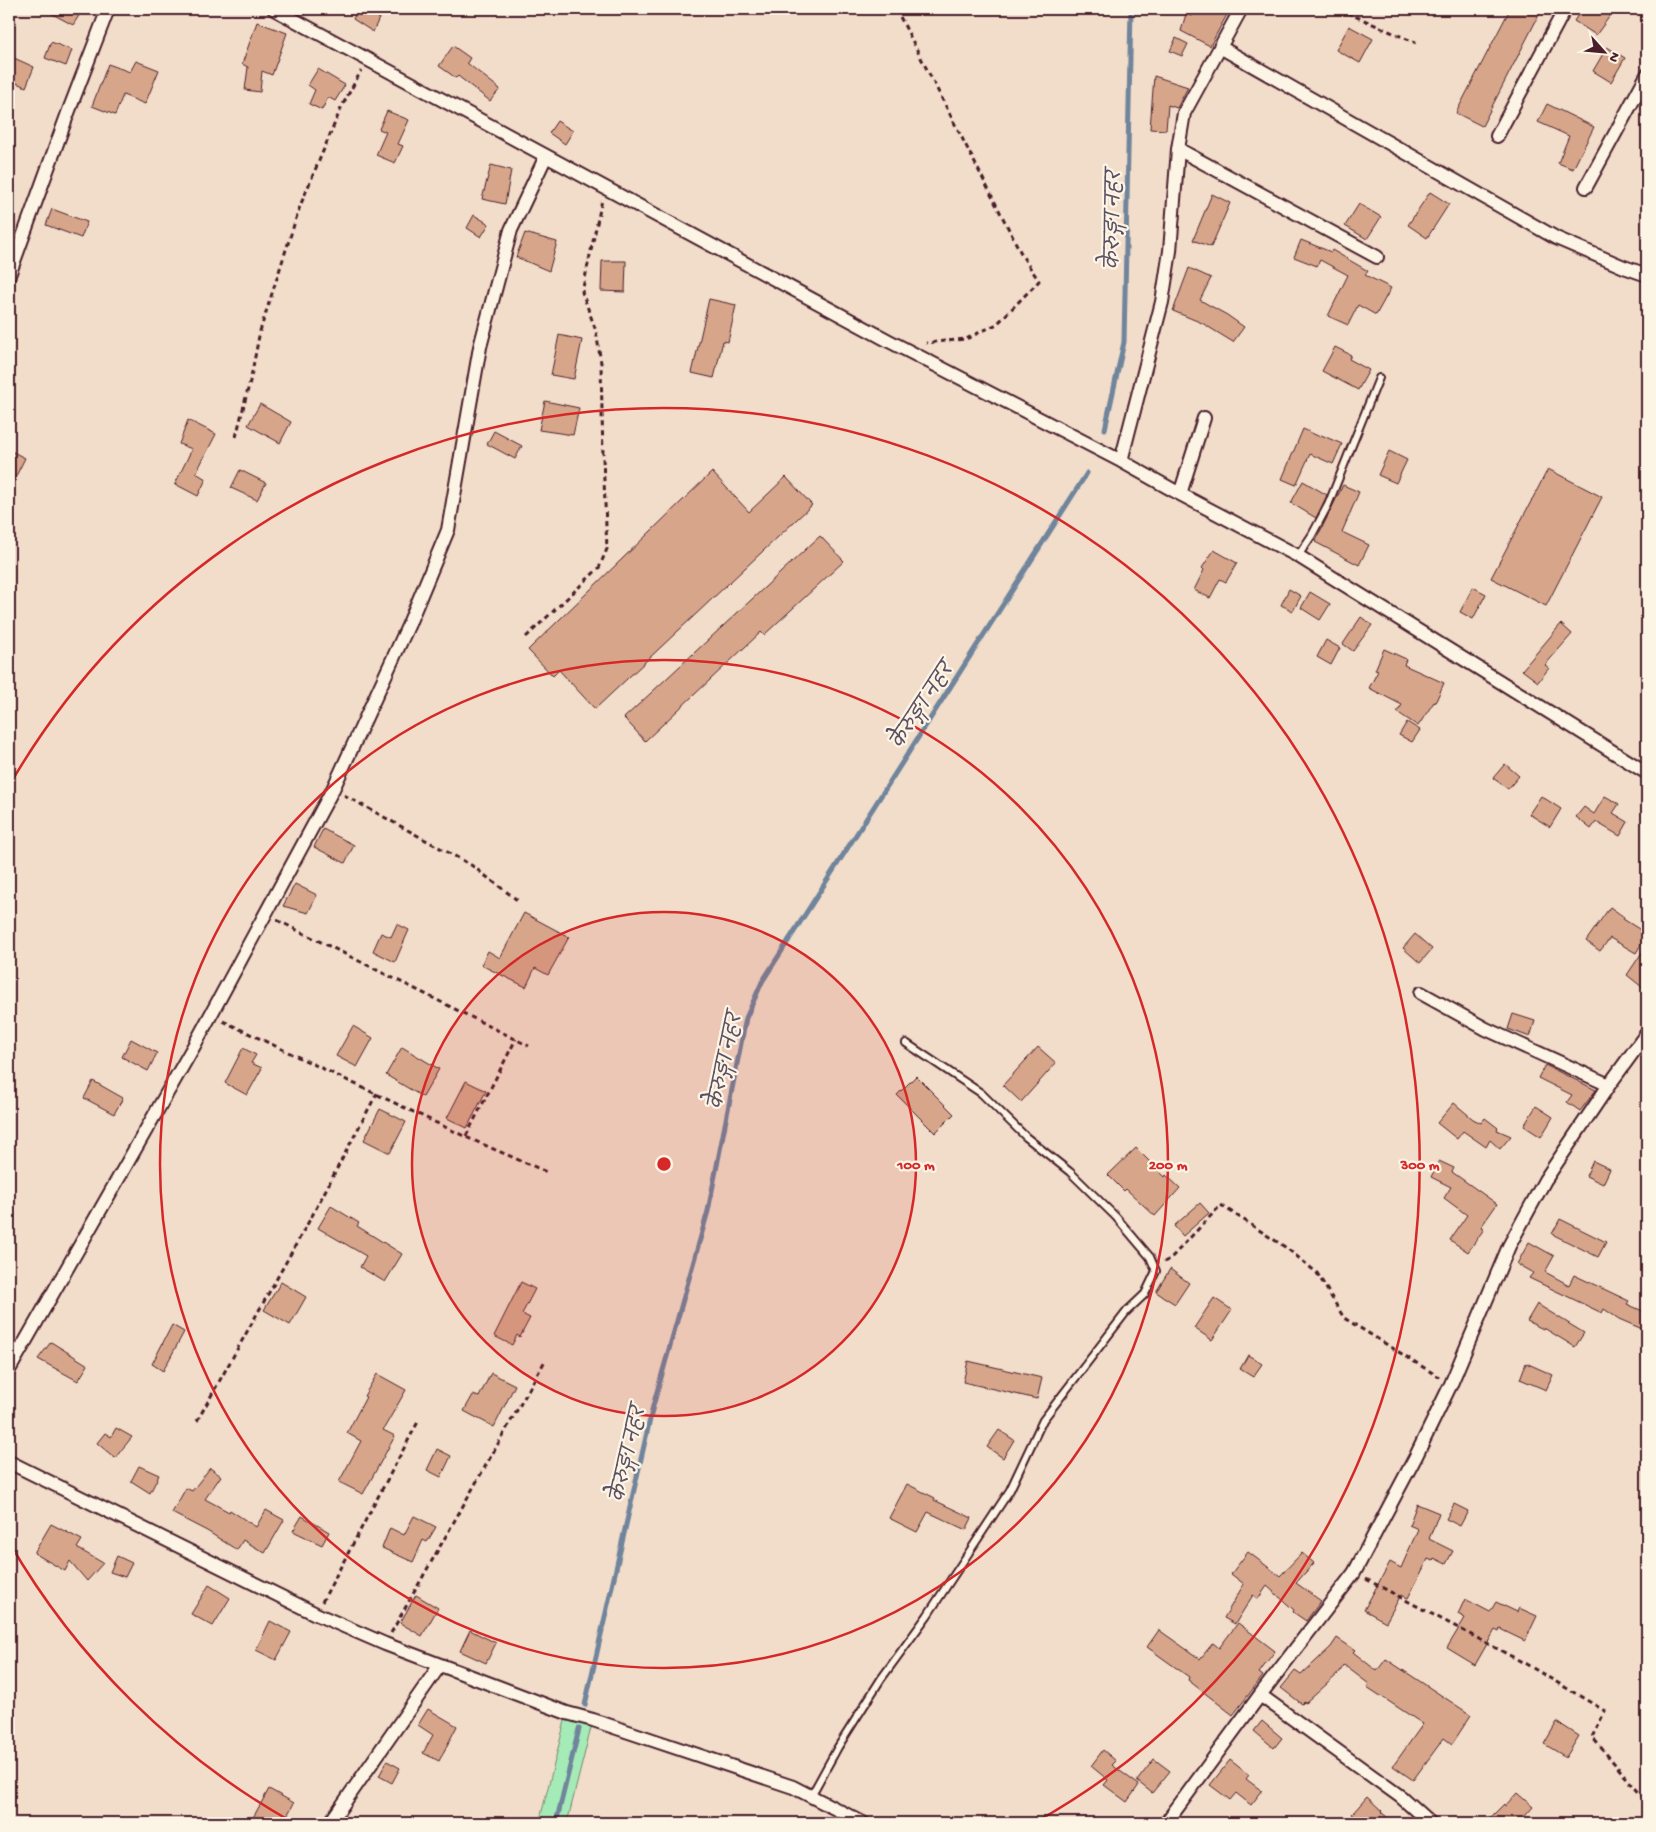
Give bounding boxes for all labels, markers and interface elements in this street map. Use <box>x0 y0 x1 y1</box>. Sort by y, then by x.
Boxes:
north arrow <box>1578 28 1628 78</box>
text: N <box>1604 49 1623 65</box>
water label: केरुङ्गा नहर <box>1094 165 1128 270</box>
water label: केेरुङ्गा नहर <box>880 650 963 754</box>
water label: केेरुङ्गा नहर <box>697 1005 750 1112</box>
centre of rings <box>655 1155 673 1173</box>
text: 100 m <box>896 1157 935 1175</box>
text: 200 m <box>1149 1157 1188 1175</box>
text: 300 m <box>1399 1157 1440 1175</box>
water label: केेरुङ्गा नहर <box>599 1398 654 1505</box>

